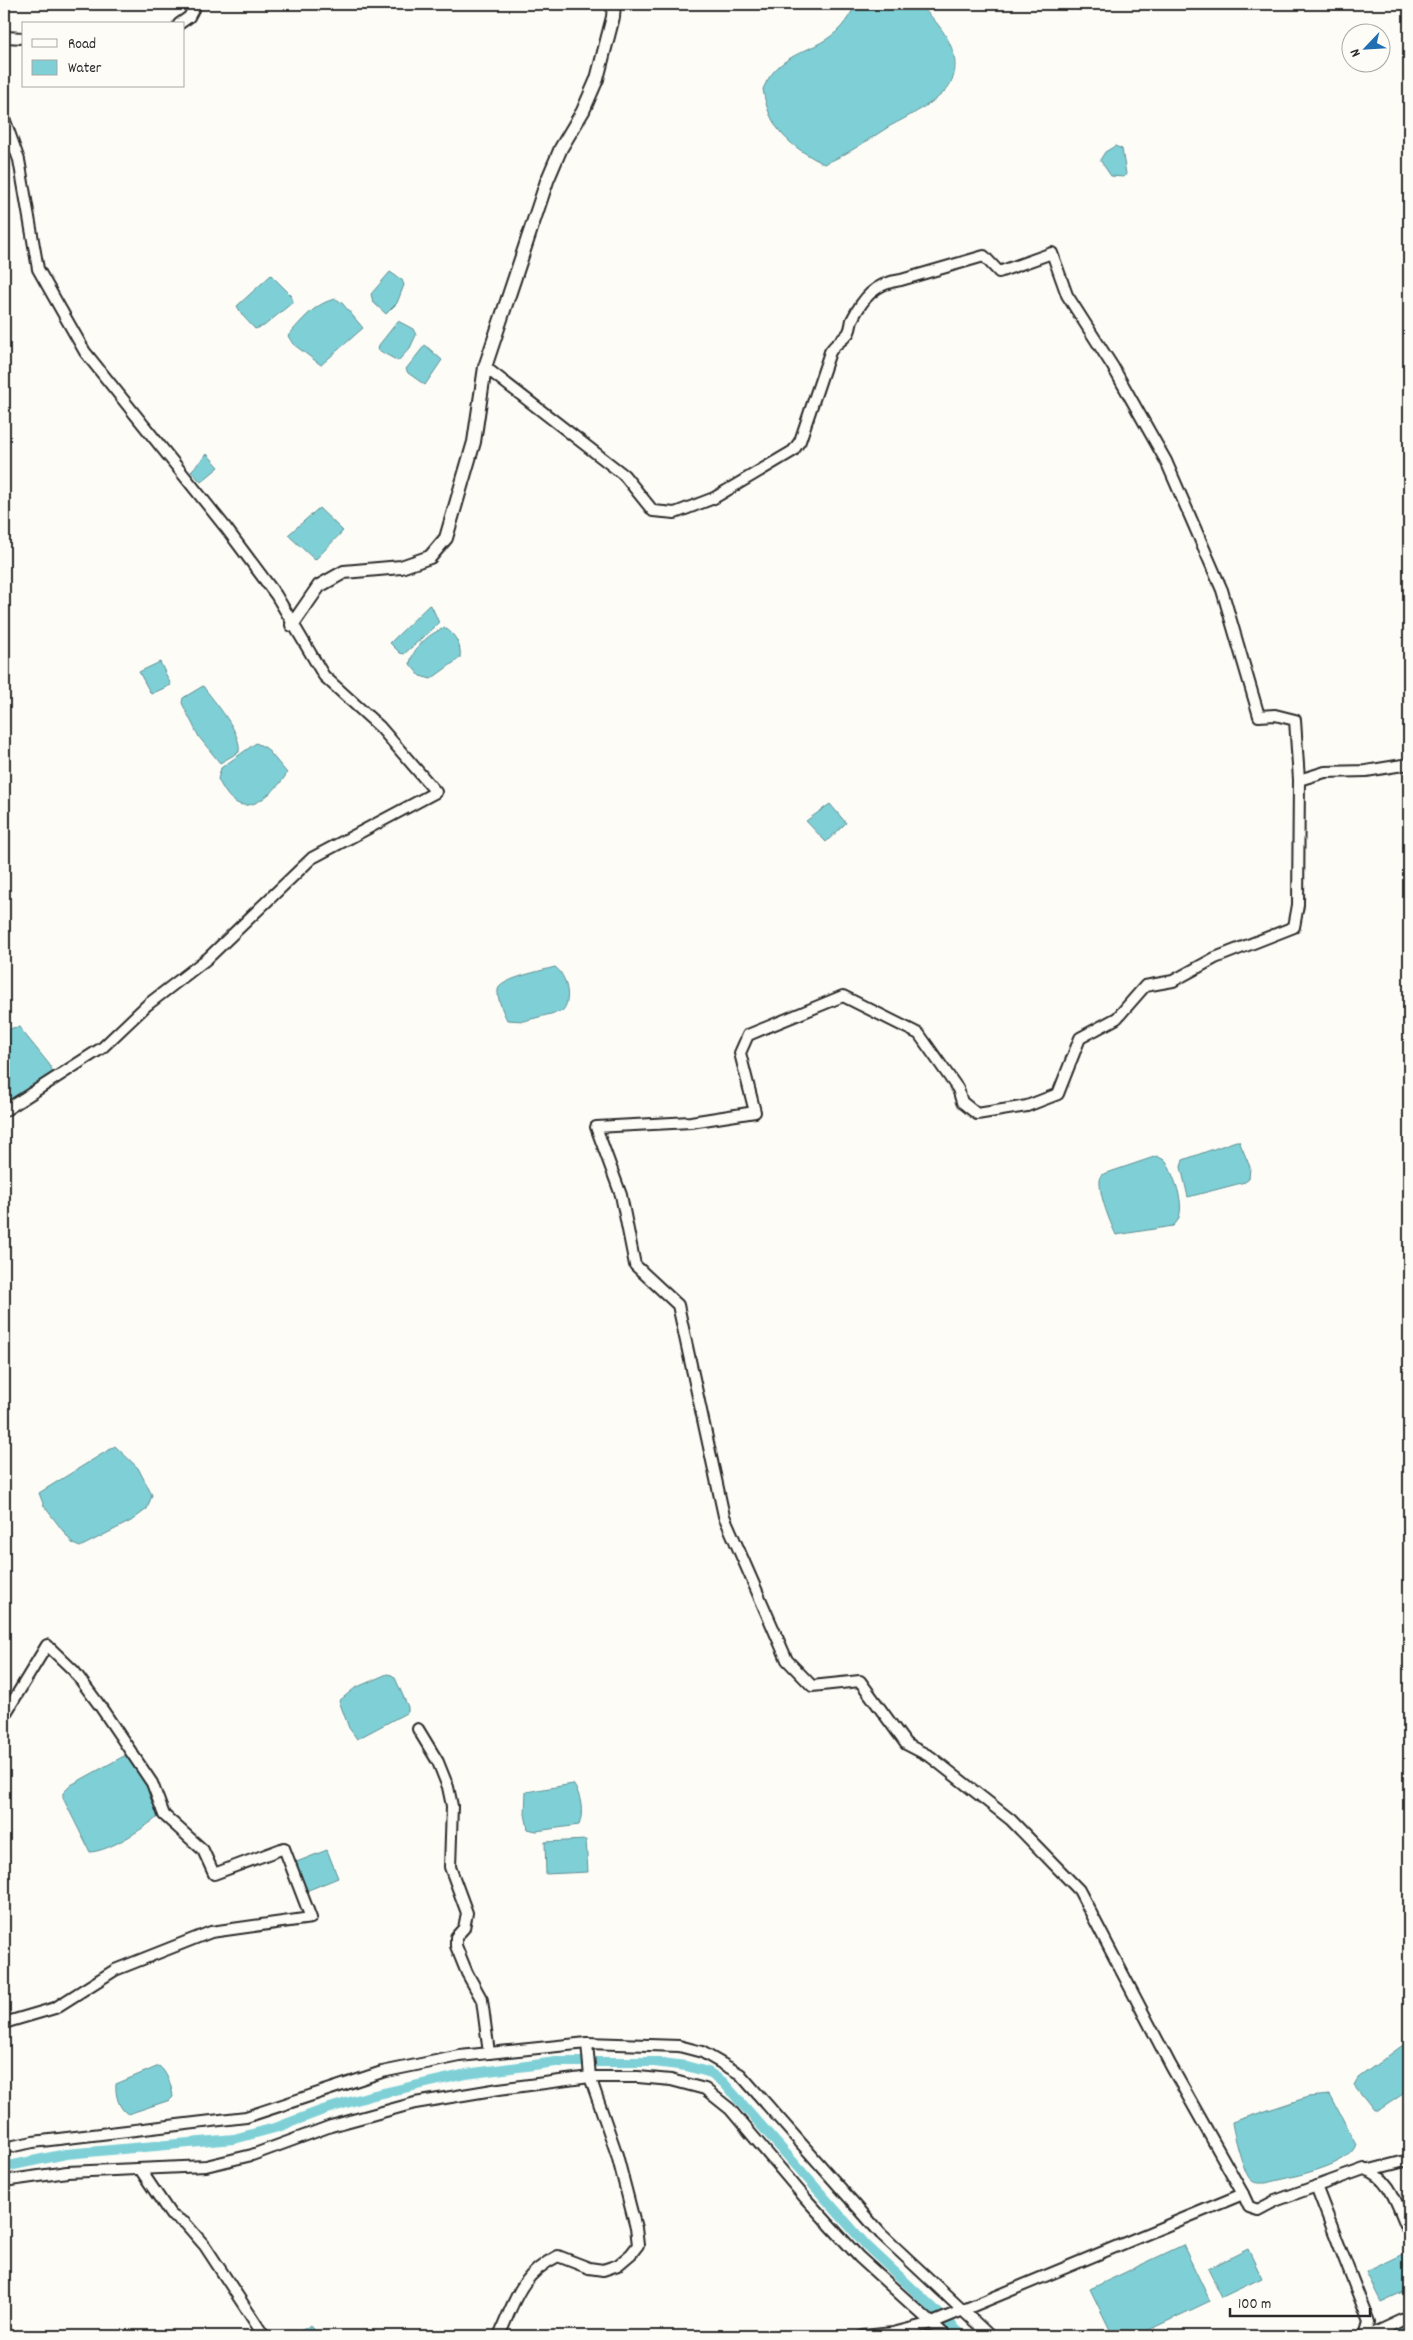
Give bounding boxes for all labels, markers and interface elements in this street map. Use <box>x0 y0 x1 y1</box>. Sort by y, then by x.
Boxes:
legend <box>22 22 185 88</box>
north arrow <box>1340 22 1390 72</box>
text: Road <box>68 34 96 56</box>
text: N <box>1345 45 1367 60</box>
text: Water <box>68 58 102 80</box>
scale bar <box>1230 2285 1370 2317</box>
text: 100 m <box>1238 2294 1271 2316</box>

